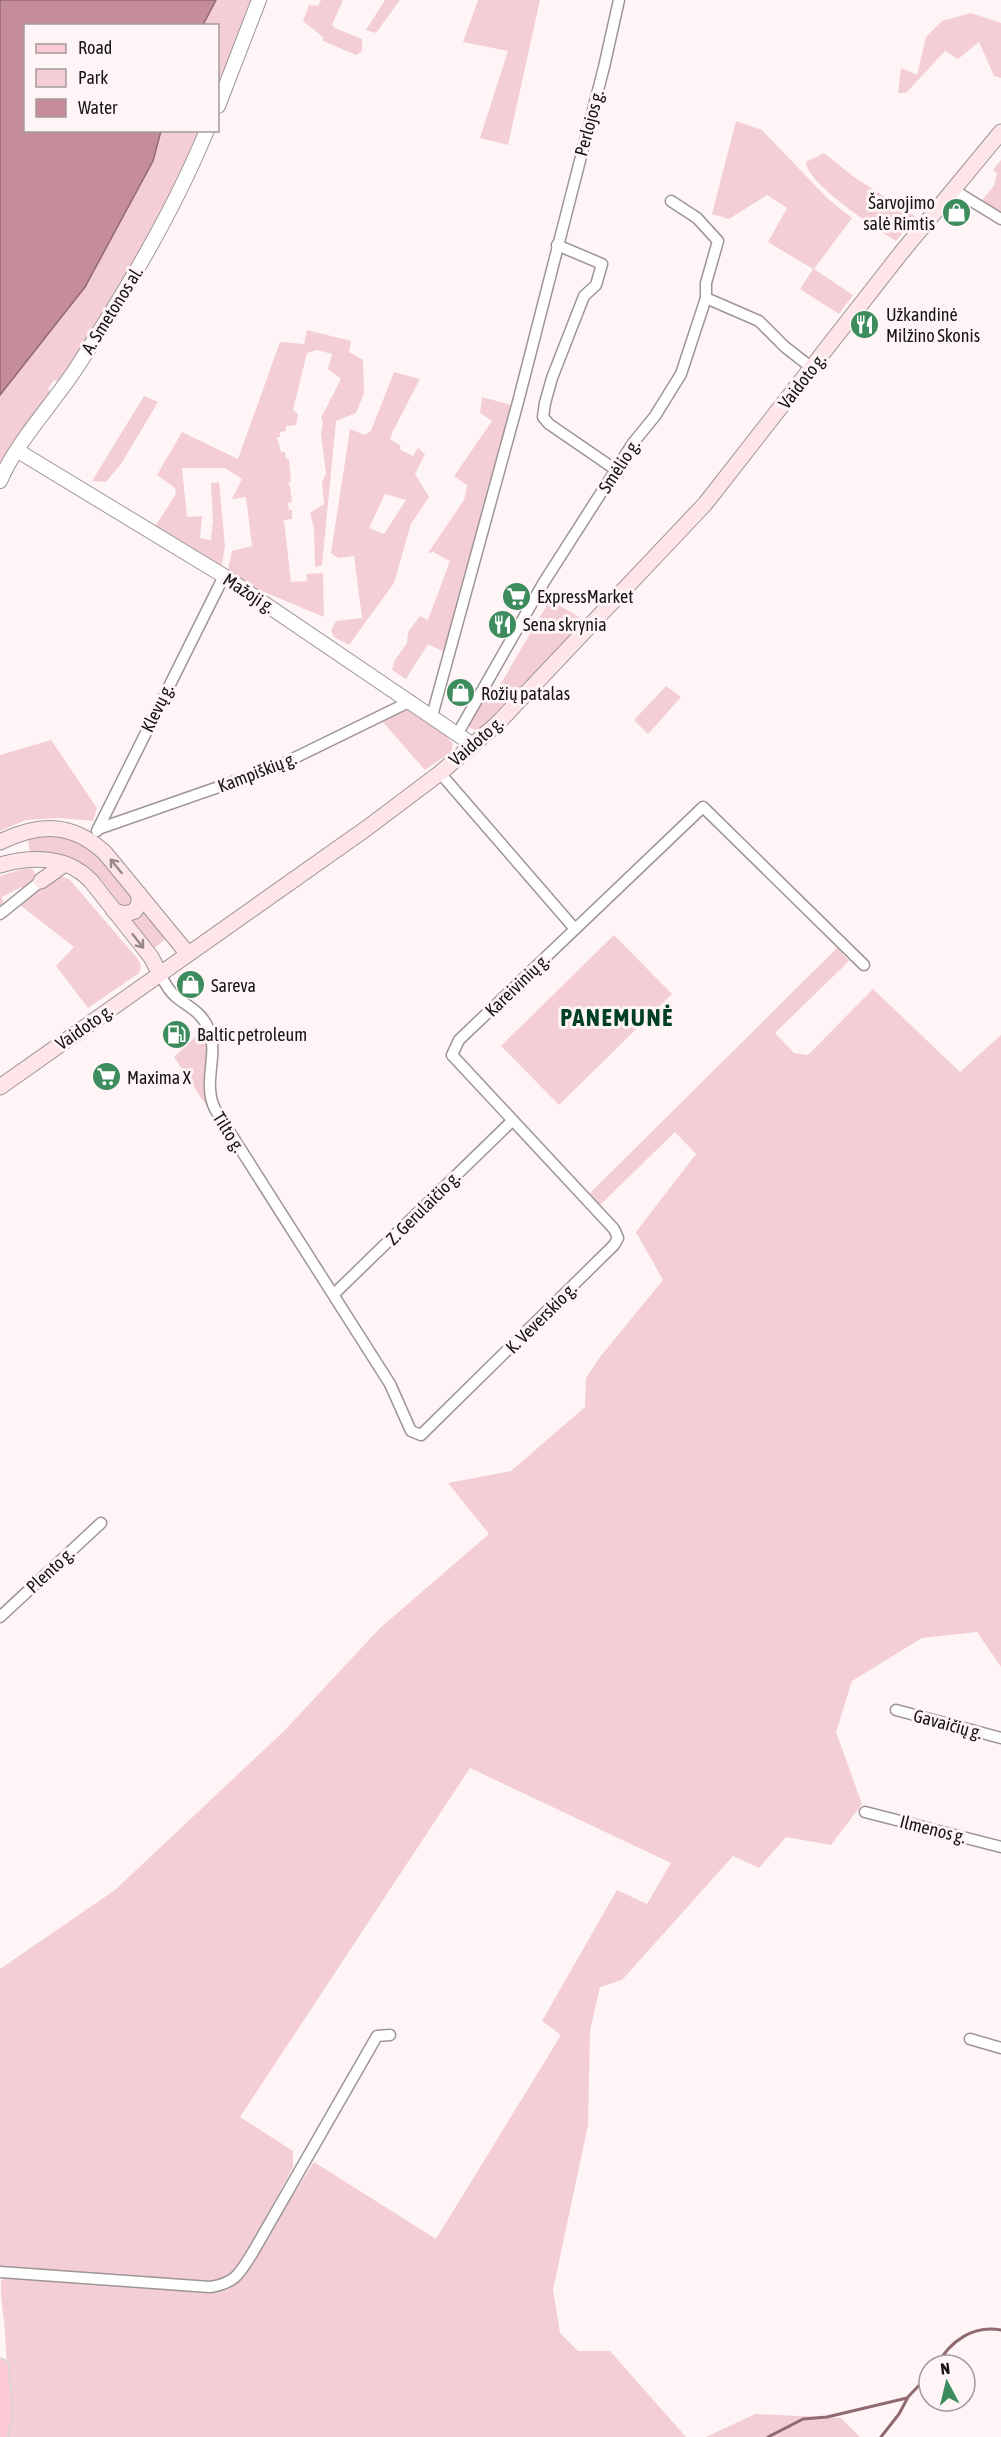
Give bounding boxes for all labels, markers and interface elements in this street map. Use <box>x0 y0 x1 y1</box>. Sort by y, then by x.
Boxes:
legend <box>24 24 219 132</box>
text: Road <box>78 37 112 58</box>
text: Park <box>78 67 108 88</box>
street label: Perlojos g. <box>570 88 608 158</box>
text: Water <box>78 97 118 118</box>
place label: Šarvojimo salė Rimtis <box>863 192 935 234</box>
shop icon: Šarvojimo salė Rimtis <box>940 196 972 228</box>
street label: A. Smetonos al. <box>77 262 147 358</box>
place label: Užkandinė Milžino Skonis <box>886 304 980 346</box>
restaurant icon: Užkandinė Milžino Skonis <box>849 308 881 340</box>
street label: Vaidoto g. <box>774 349 830 413</box>
street label: Smėlio g. <box>594 435 644 497</box>
street label: Mažoji g. <box>219 569 279 617</box>
supermarket icon: ExpressMarket <box>500 580 532 612</box>
place label: ExpressMarket <box>537 586 633 607</box>
restaurant icon: Sena skrynia <box>486 608 518 640</box>
place label: Sena skrynia <box>523 614 607 635</box>
shop icon: Rožių patalas <box>444 677 476 709</box>
street label: Klevų g. <box>136 681 178 735</box>
place label: Rožių patalas <box>481 683 570 704</box>
street label: Vaidoto g. <box>445 712 507 770</box>
street label: Kampiškių g. <box>215 747 299 797</box>
one-way arrow <box>109 858 122 874</box>
one-way arrow <box>132 933 145 949</box>
street label: Kareivinių g. <box>481 949 553 1021</box>
shop icon: Sareva <box>174 969 206 1001</box>
place label: Sareva <box>211 975 256 996</box>
street label: Vaidoto g. <box>51 1000 117 1054</box>
district label: PANEMUNĖ <box>560 1004 674 1031</box>
fuel station icon: Baltic petroleum <box>160 1018 192 1050</box>
place label: Baltic petroleum <box>197 1024 307 1045</box>
supermarket icon: Maxima X <box>90 1061 122 1093</box>
place label: Maxima X <box>127 1067 192 1088</box>
street label: Tilto g. <box>209 1108 249 1156</box>
street label: Z. Gerulaičio g. <box>382 1167 464 1249</box>
street label: K. Veverskio g. <box>501 1278 581 1358</box>
street label: Plento g. <box>22 1543 78 1597</box>
street label: Gavaičių g. <box>911 1705 985 1743</box>
street label: Ilmenos g. <box>898 1811 968 1847</box>
north arrow <box>917 2353 977 2413</box>
text: N <box>939 2359 951 2378</box>

